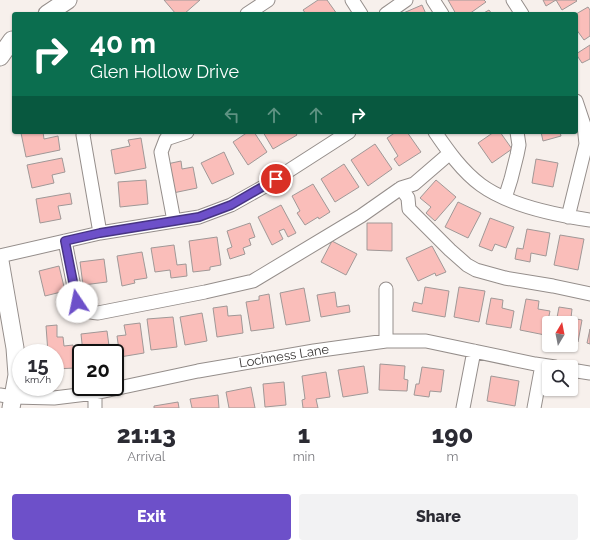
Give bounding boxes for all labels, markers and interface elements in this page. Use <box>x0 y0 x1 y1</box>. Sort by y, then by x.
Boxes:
text: 40 m <box>90 27 156 60</box>
icon: right <box>24 28 76 80</box>
text: Glen Hollow Drive <box>90 61 239 82</box>
icon: left <box>221 104 243 126</box>
icon: ahead <box>263 104 285 126</box>
icon: ahead <box>305 104 327 126</box>
icon: right <box>347 104 369 126</box>
pin <box>259 162 293 196</box>
icon: arrive <box>265 168 287 190</box>
position arrow <box>56 281 98 323</box>
north arrow <box>542 316 578 352</box>
map controls <box>542 316 578 396</box>
street label: Lochness Lane <box>238 341 330 371</box>
speed limit sign: 20 <box>72 344 124 396</box>
text: 15 <box>28 353 48 377</box>
button: search <box>542 360 578 396</box>
text: km/h <box>25 374 51 385</box>
text: 21:13 <box>117 420 176 449</box>
text: 1 <box>298 420 310 449</box>
text: 190 <box>432 420 473 449</box>
text: Arrival <box>127 449 165 464</box>
text: min <box>293 449 315 464</box>
text: m <box>447 449 458 464</box>
button: Exit <box>12 494 291 540</box>
button: Share <box>299 494 578 540</box>

